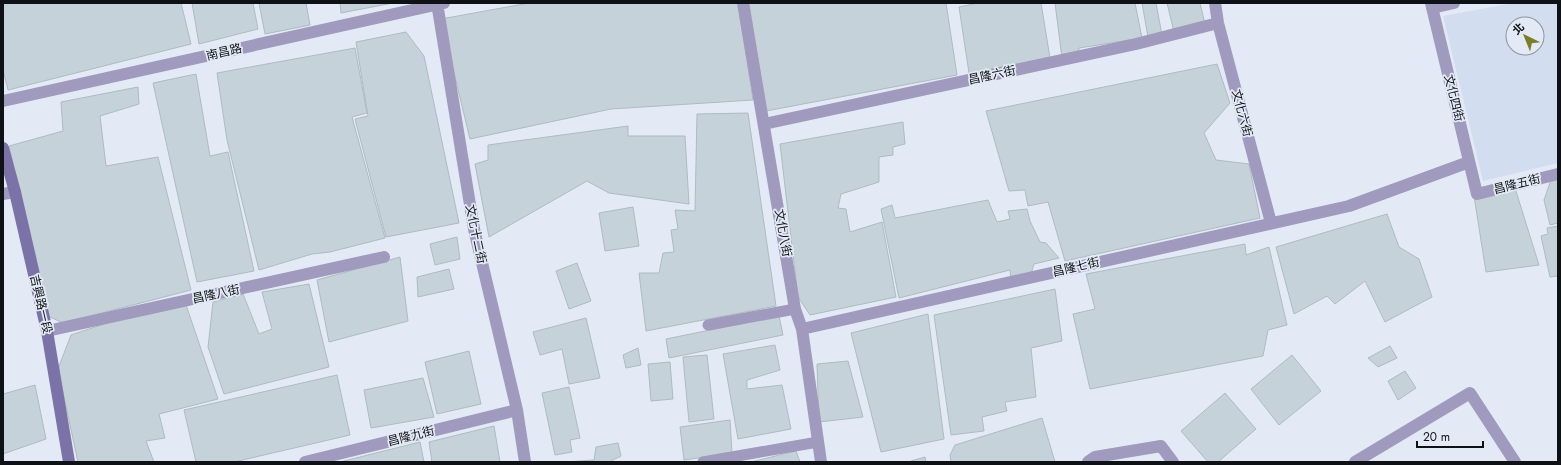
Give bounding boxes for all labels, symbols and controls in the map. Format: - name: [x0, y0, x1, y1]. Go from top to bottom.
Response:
- north arrow: [1505, 16, 1545, 56]
- text: 北: [1509, 19, 1528, 38]
- street label: 南昌路: [204, 39, 244, 65]
- street label: 昌隆六街: [967, 61, 1017, 89]
- street label: 文化四街: [1439, 73, 1469, 123]
- street label: 文化六街: [1227, 87, 1257, 139]
- street label: 昌隆五街: [1492, 169, 1542, 199]
- street label: 文化十二街: [461, 203, 491, 265]
- street label: 文化八街: [770, 208, 796, 258]
- street label: 昌隆七街: [1051, 253, 1101, 281]
- street label: 吉興路一段: [25, 273, 57, 335]
- street label: 昌隆八街: [191, 280, 241, 308]
- street label: 昌隆九街: [386, 421, 436, 451]
- scale bar: [1417, 423, 1483, 449]
- text: 20 m: [1423, 428, 1450, 446]

